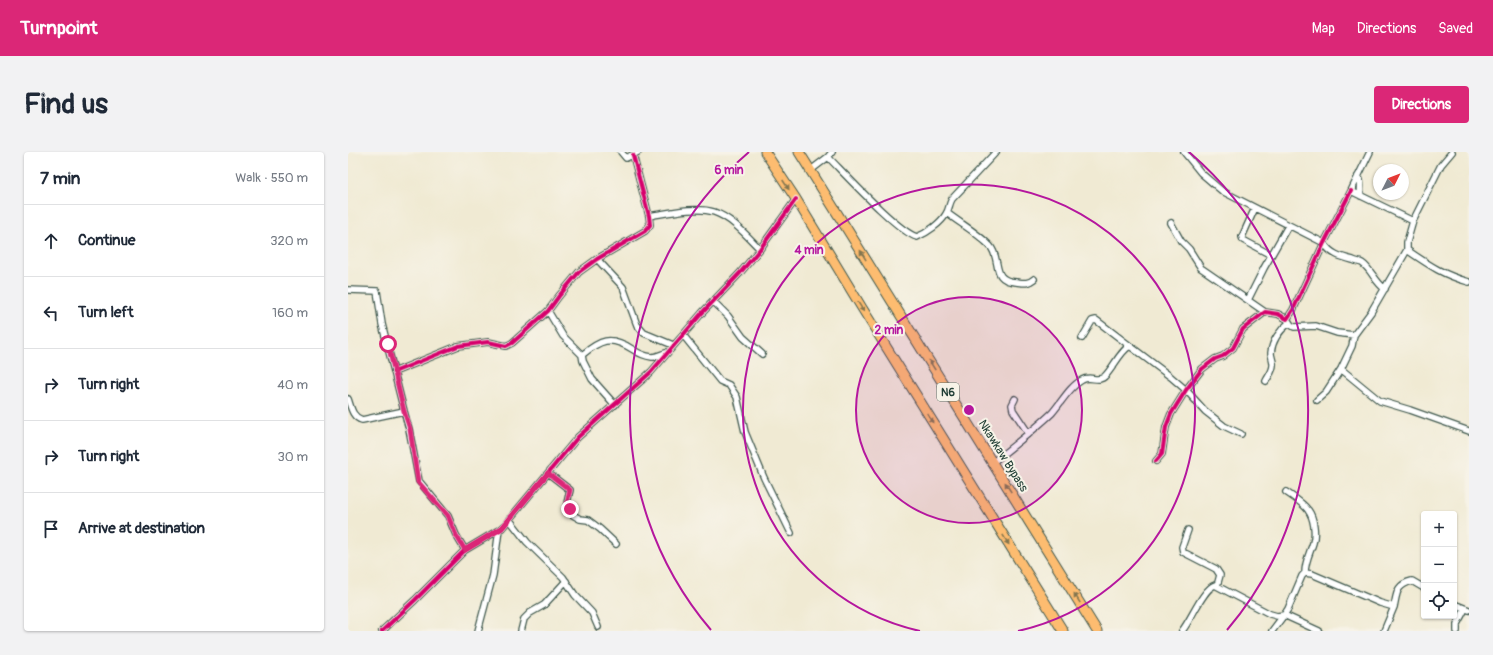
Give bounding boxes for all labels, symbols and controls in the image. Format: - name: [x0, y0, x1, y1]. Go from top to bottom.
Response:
- text: Turnpoint: [20, 16, 98, 40]
- text: Map: [1312, 20, 1335, 37]
- text: Directions: [1357, 20, 1416, 37]
- text: Saved: [1438, 20, 1473, 37]
- button: Directions: [1374, 86, 1469, 123]
- text: Find us: [24, 87, 108, 122]
- text: 6 min: [714, 163, 744, 178]
- north arrow: [1373, 164, 1409, 200]
- text: 7 min: [40, 168, 80, 189]
- text: Walk · 550 m: [235, 170, 308, 186]
- one-way arrow: [782, 179, 790, 190]
- icon: ahead: [40, 230, 62, 252]
- text: Continue: [78, 231, 136, 250]
- text: 320 m: [270, 233, 308, 249]
- text: 4 min: [793, 243, 824, 258]
- one-way arrow: [859, 250, 867, 260]
- one-way arrow: [858, 301, 865, 313]
- icon: left: [40, 302, 62, 324]
- text: Turn left: [78, 303, 134, 322]
- text: 160 m: [272, 305, 308, 321]
- text: 2 min: [875, 323, 904, 338]
- route start: [379, 335, 397, 353]
- one-way arrow: [928, 360, 935, 371]
- icon: right: [40, 374, 62, 396]
- text: Turn right: [78, 375, 139, 394]
- text: 40 m: [277, 377, 308, 393]
- road number: N6: [937, 383, 959, 401]
- centre of rings: [962, 403, 976, 417]
- one-way arrow: [926, 413, 934, 423]
- street label: Nkawkaw Bypass: [975, 417, 1031, 495]
- icon: right: [40, 446, 62, 468]
- text: Turn right: [78, 447, 139, 466]
- text: 30 m: [278, 449, 308, 465]
- one-way arrow: [1005, 481, 1012, 493]
- route end: [561, 500, 579, 518]
- map controls: [1421, 511, 1457, 619]
- button: +: [1421, 511, 1457, 547]
- icon: arrive: [40, 518, 62, 540]
- text: Arrive at destination: [78, 519, 205, 538]
- one-way arrow: [1002, 535, 1010, 545]
- button: −: [1421, 547, 1457, 583]
- button: locate: [1421, 583, 1457, 619]
- one-way arrow: [1073, 592, 1080, 604]

